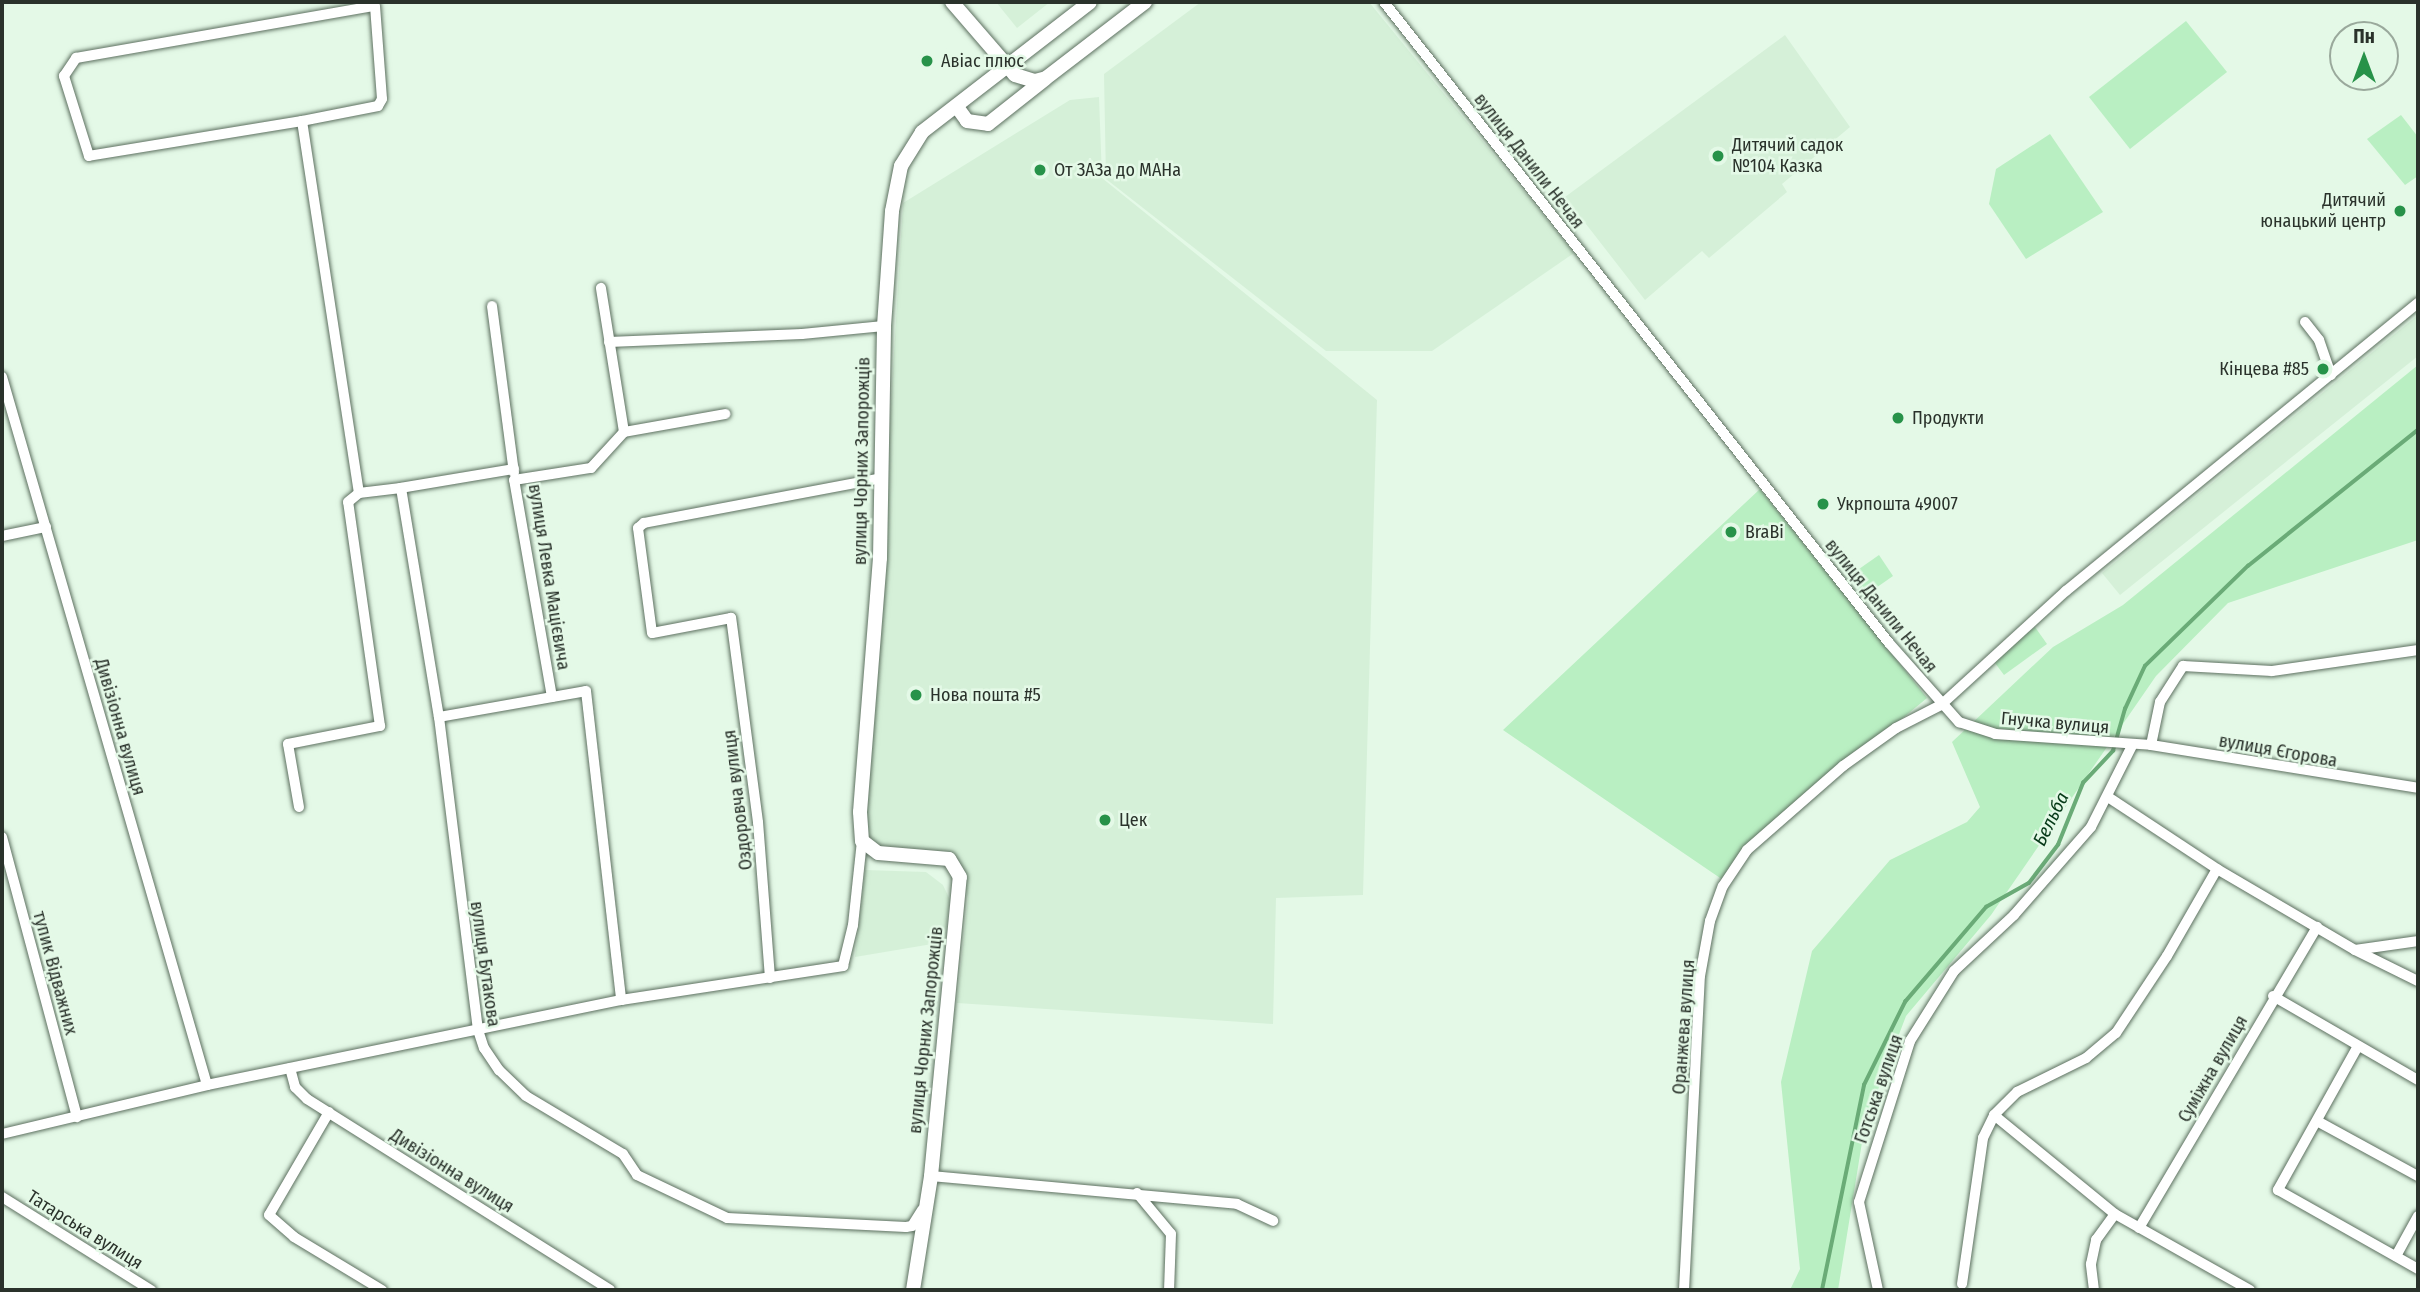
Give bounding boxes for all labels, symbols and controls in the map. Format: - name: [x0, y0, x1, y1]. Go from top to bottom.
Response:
- north arrow: [2329, 21, 2399, 91]
- text: Пн: [2353, 25, 2375, 48]
- place label: Авіас плюс: [941, 50, 1024, 72]
- marker: Авіас плюс: [919, 53, 935, 69]
- street label: вулиця Данили Нечая: [1469, 89, 1589, 233]
- place label: Дитячий садок №104 Казка: [1732, 135, 1843, 178]
- marker: Дитячий садок №104 Казка: [1710, 148, 1726, 164]
- place label: От ЗАЗа до МАНа: [1054, 159, 1181, 181]
- marker: От ЗАЗа до МАНа: [1032, 162, 1048, 178]
- place label: Дитячий юнацький центр: [2260, 190, 2386, 232]
- marker: Дитячий юнацький центр: [2392, 203, 2408, 219]
- street label: вулиця Чорних Запорожців: [849, 357, 875, 565]
- place label: Кінцева #85: [2219, 358, 2309, 380]
- marker: Кінцева #85: [2315, 361, 2331, 377]
- place label: Продукти: [1912, 407, 1984, 429]
- marker: Продукти: [1890, 410, 1906, 426]
- street label: вулиця Левка Мацієвича: [524, 482, 574, 672]
- place label: Укрпошта 49007: [1837, 493, 1958, 515]
- marker: Укрпошта 49007: [1815, 496, 1831, 512]
- place label: BraBi: [1745, 521, 1784, 543]
- marker: BraBi: [1723, 524, 1739, 540]
- street label: вулиця Данили Нечая: [1820, 535, 1942, 677]
- street label: Дивізіонна вулиця: [90, 656, 150, 798]
- place label: Нова пошта #5: [930, 684, 1041, 706]
- marker: Нова пошта #5: [908, 687, 924, 703]
- street label: Гнучка вулиця: [2000, 708, 2110, 738]
- street label: Оздоровча вулиця: [719, 729, 757, 871]
- street label: вулиця Єгорова: [2217, 730, 2339, 772]
- water label: Бельба: [2028, 788, 2074, 850]
- place label: Цек: [1119, 809, 1147, 831]
- marker: Цек: [1097, 812, 1113, 828]
- street label: вулиця Бутакова: [465, 900, 505, 1028]
- street label: тупик Відважних: [28, 909, 82, 1037]
- street label: вулиця Чорних Запорожців: [904, 925, 948, 1135]
- street label: Оранжева вулиця: [1669, 959, 1699, 1095]
- street label: Суміжна вулиця: [2174, 1012, 2252, 1126]
- street label: Готська вулиця: [1850, 1032, 1908, 1146]
- street label: Дивізіонна вулиця: [386, 1124, 518, 1218]
- street label: Татарська вулиця: [23, 1186, 147, 1274]

